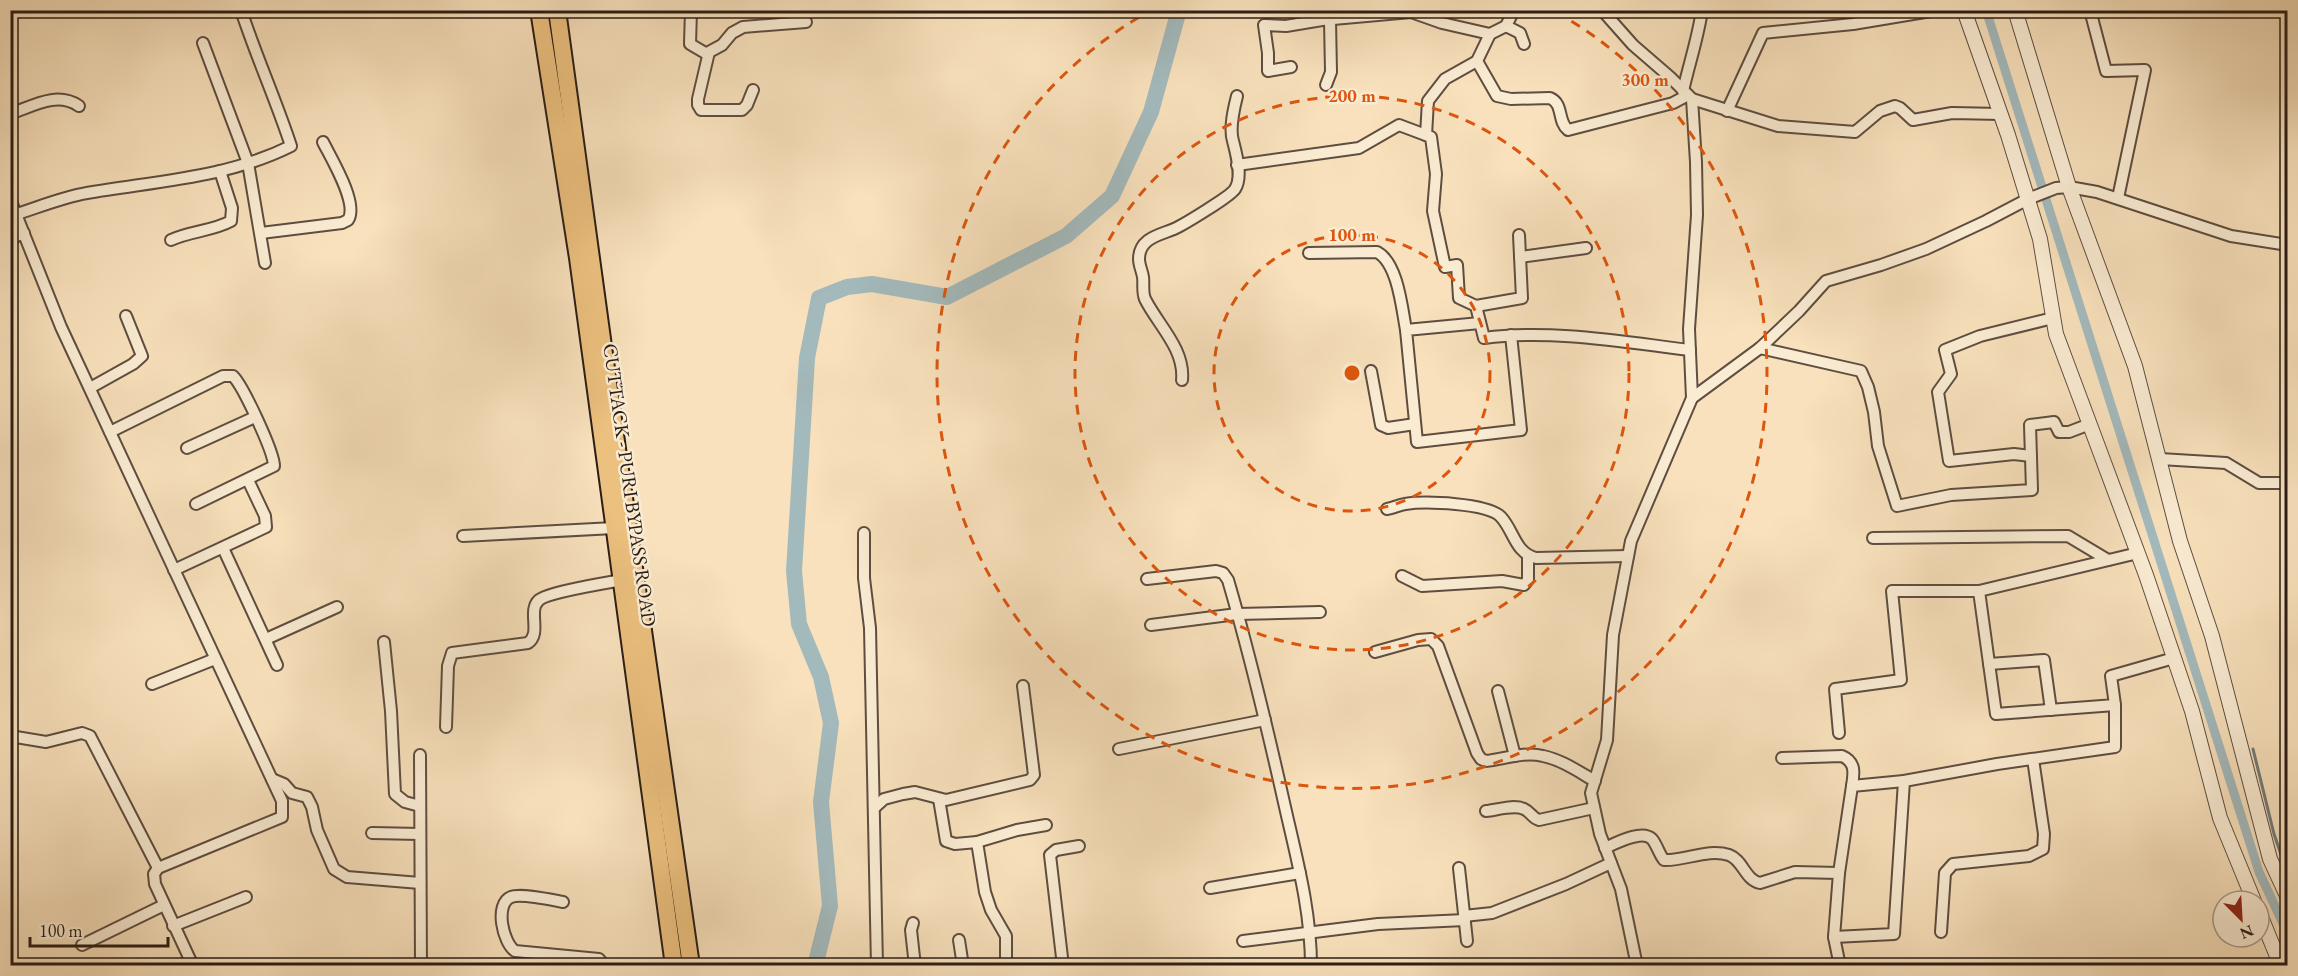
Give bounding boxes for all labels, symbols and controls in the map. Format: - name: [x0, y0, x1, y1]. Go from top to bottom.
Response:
- text: 300 m: [1621, 68, 1669, 91]
- text: 200 m: [1328, 84, 1376, 107]
- text: 100 m: [1328, 223, 1376, 246]
- street label: CUTTACK - PURI BYPASS ROAD: [597, 342, 663, 628]
- centre of rings: [1342, 363, 1362, 383]
- north arrow: [2211, 889, 2271, 949]
- scale bar: [30, 910, 168, 948]
- text: 100 m: [39, 919, 83, 942]
- text: N: [2237, 920, 2257, 944]

